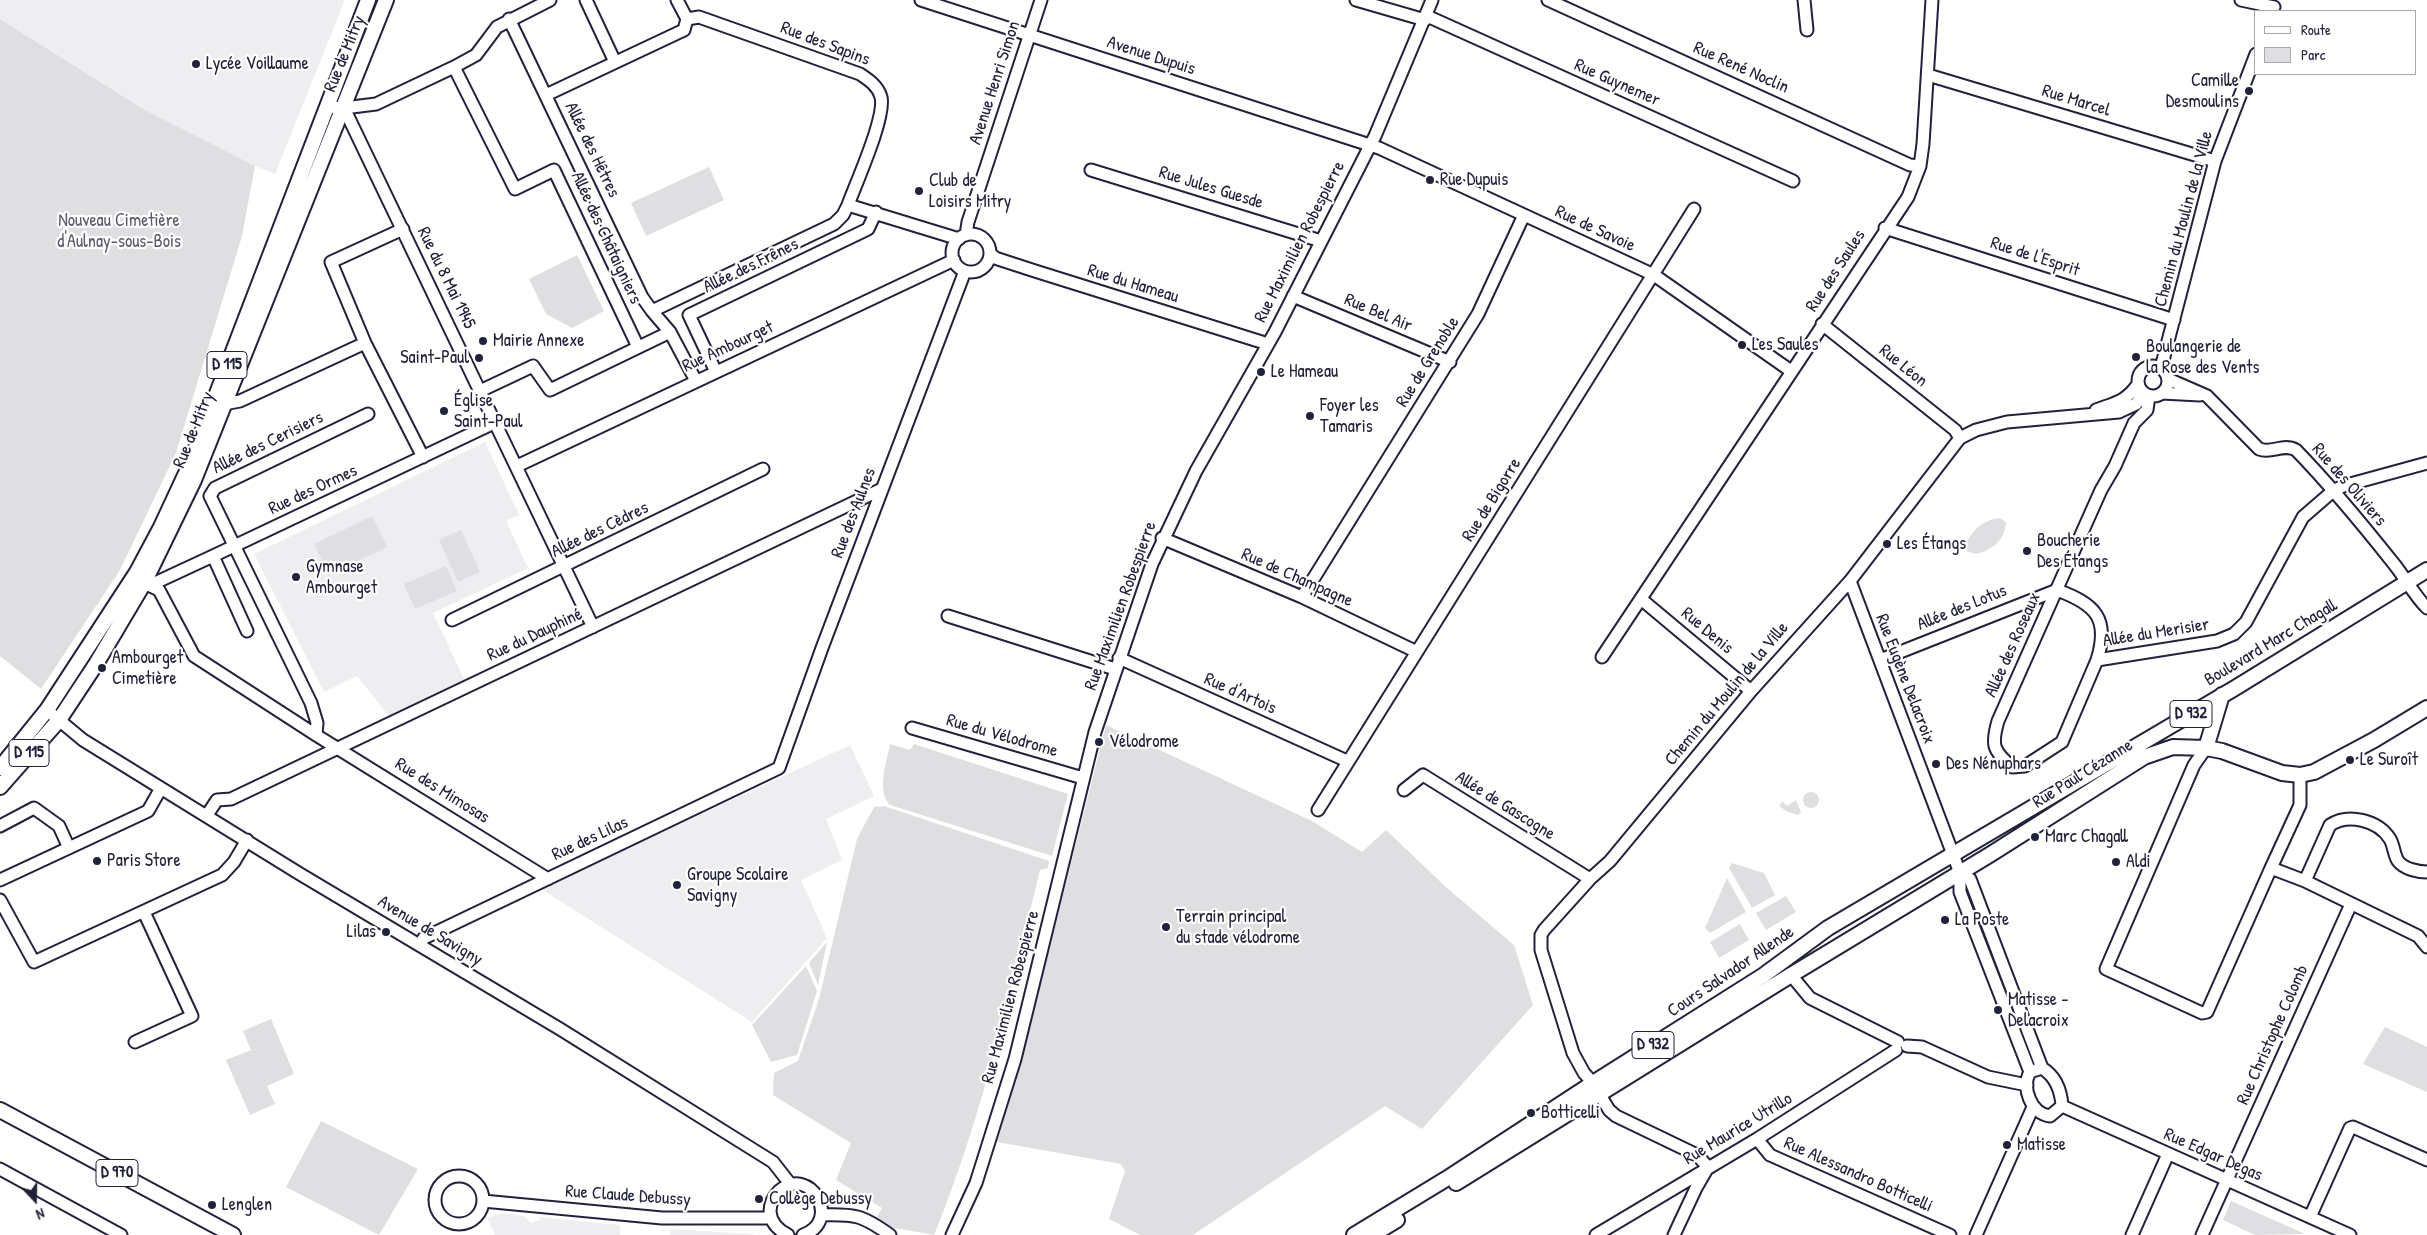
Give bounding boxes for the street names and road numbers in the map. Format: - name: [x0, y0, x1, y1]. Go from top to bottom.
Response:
- street label: Rue de Mitry: [320, 13, 370, 95]
- street label: Rue des Sapins: [777, 17, 873, 71]
- street label: Avenue Henri Simon: [965, 19, 1025, 147]
- street label: Avenue Dupuis: [1104, 32, 1198, 80]
- street label: Rue René Noclin: [1690, 37, 1792, 99]
- street label: Rue Guynemer: [1571, 54, 1663, 112]
- street label: Rue Marcel: [2039, 80, 2113, 122]
- street label: Allée des Hêtres: [560, 99, 624, 201]
- street label: Chemin du Moulin de la Ville: [2150, 129, 2218, 309]
- street label: Rue Maximilien Robespierre: [1250, 158, 1350, 326]
- street label: Rue Jules Guesde: [1156, 162, 1266, 214]
- street label: Allée des Châtaigniers: [566, 169, 646, 307]
- street label: Rue de Savoie: [1551, 201, 1639, 257]
- street label: Rue du 8 Mai 1945: [412, 224, 480, 332]
- street label: Rue des Saules: [1802, 226, 1870, 316]
- street label: Rue de l'Esprit: [1988, 232, 2082, 282]
- street label: Allée des Frênes: [700, 234, 802, 298]
- street label: Rue du Hameau: [1085, 260, 1181, 308]
- street label: Rue Bel Air: [1341, 289, 1415, 337]
- street label: Rue de Grenoble: [1392, 313, 1464, 411]
- street label: Rue Ambourget: [679, 317, 777, 377]
- street label: Rue Léon: [1874, 340, 1932, 392]
- road number: D 115: [207, 352, 247, 378]
- street label: Rue de Mitry: [169, 389, 219, 471]
- street label: Allée des Cerisiers: [209, 407, 327, 479]
- street label: Rue des Oliviers: [2307, 439, 2391, 531]
- street label: Rue de Bigorre: [1458, 454, 1526, 546]
- street label: Rue des Ormes: [265, 460, 361, 520]
- street label: Rue des Aulnes: [827, 465, 881, 561]
- street label: Allée des Cèdres: [548, 497, 652, 563]
- street label: Rue Maximilien Robespierre: [1080, 519, 1162, 693]
- street label: Rue de Champagne: [1238, 544, 1356, 612]
- street label: Allée des Lotus: [1914, 580, 2010, 636]
- street label: Allée des Roseaux: [1980, 589, 2046, 701]
- street label: Boulevard Marc Chagall: [2201, 595, 2341, 691]
- street label: Rue Denis: [1677, 603, 1737, 659]
- street label: Rue du Dauphiné: [484, 604, 586, 666]
- street label: Rue Eugène Delacroix: [1870, 611, 1940, 747]
- street label: Allée du Merisier: [2101, 614, 2211, 652]
- street label: Chemin du Moulin de la Ville: [1661, 618, 1793, 770]
- street label: Rue d'Artois: [1201, 669, 1279, 719]
- road number: D 932: [2170, 701, 2212, 728]
- street label: Rue du Vélodrome: [944, 710, 1060, 762]
- street label: Rue Paul Cézanne: [2029, 735, 2137, 813]
- road number: D 115: [9, 740, 49, 766]
- street label: Rue des Mimosas: [391, 753, 493, 829]
- street label: Allée de Gascogne: [1451, 767, 1559, 845]
- street label: Rue des Lilas: [549, 812, 631, 866]
- street label: Avenue de Savigny: [374, 891, 486, 971]
- street label: Rue Maximilien Robespierre: [978, 908, 1044, 1086]
- street label: Cours Salvador Allende: [1664, 922, 1798, 1022]
- street label: Rue Christophe Colomb: [2232, 962, 2314, 1108]
- road number: D 932: [1632, 1032, 1674, 1058]
- street label: Rue Maurice Utrillo: [1680, 1088, 1796, 1170]
- street label: Rue Edgar Degas: [2160, 1124, 2266, 1186]
- street label: Rue Alessandro Botticelli: [1780, 1132, 1936, 1218]
- road number: D 970: [96, 1160, 138, 1186]
- street label: Rue Claude Debussy: [565, 1181, 691, 1211]

